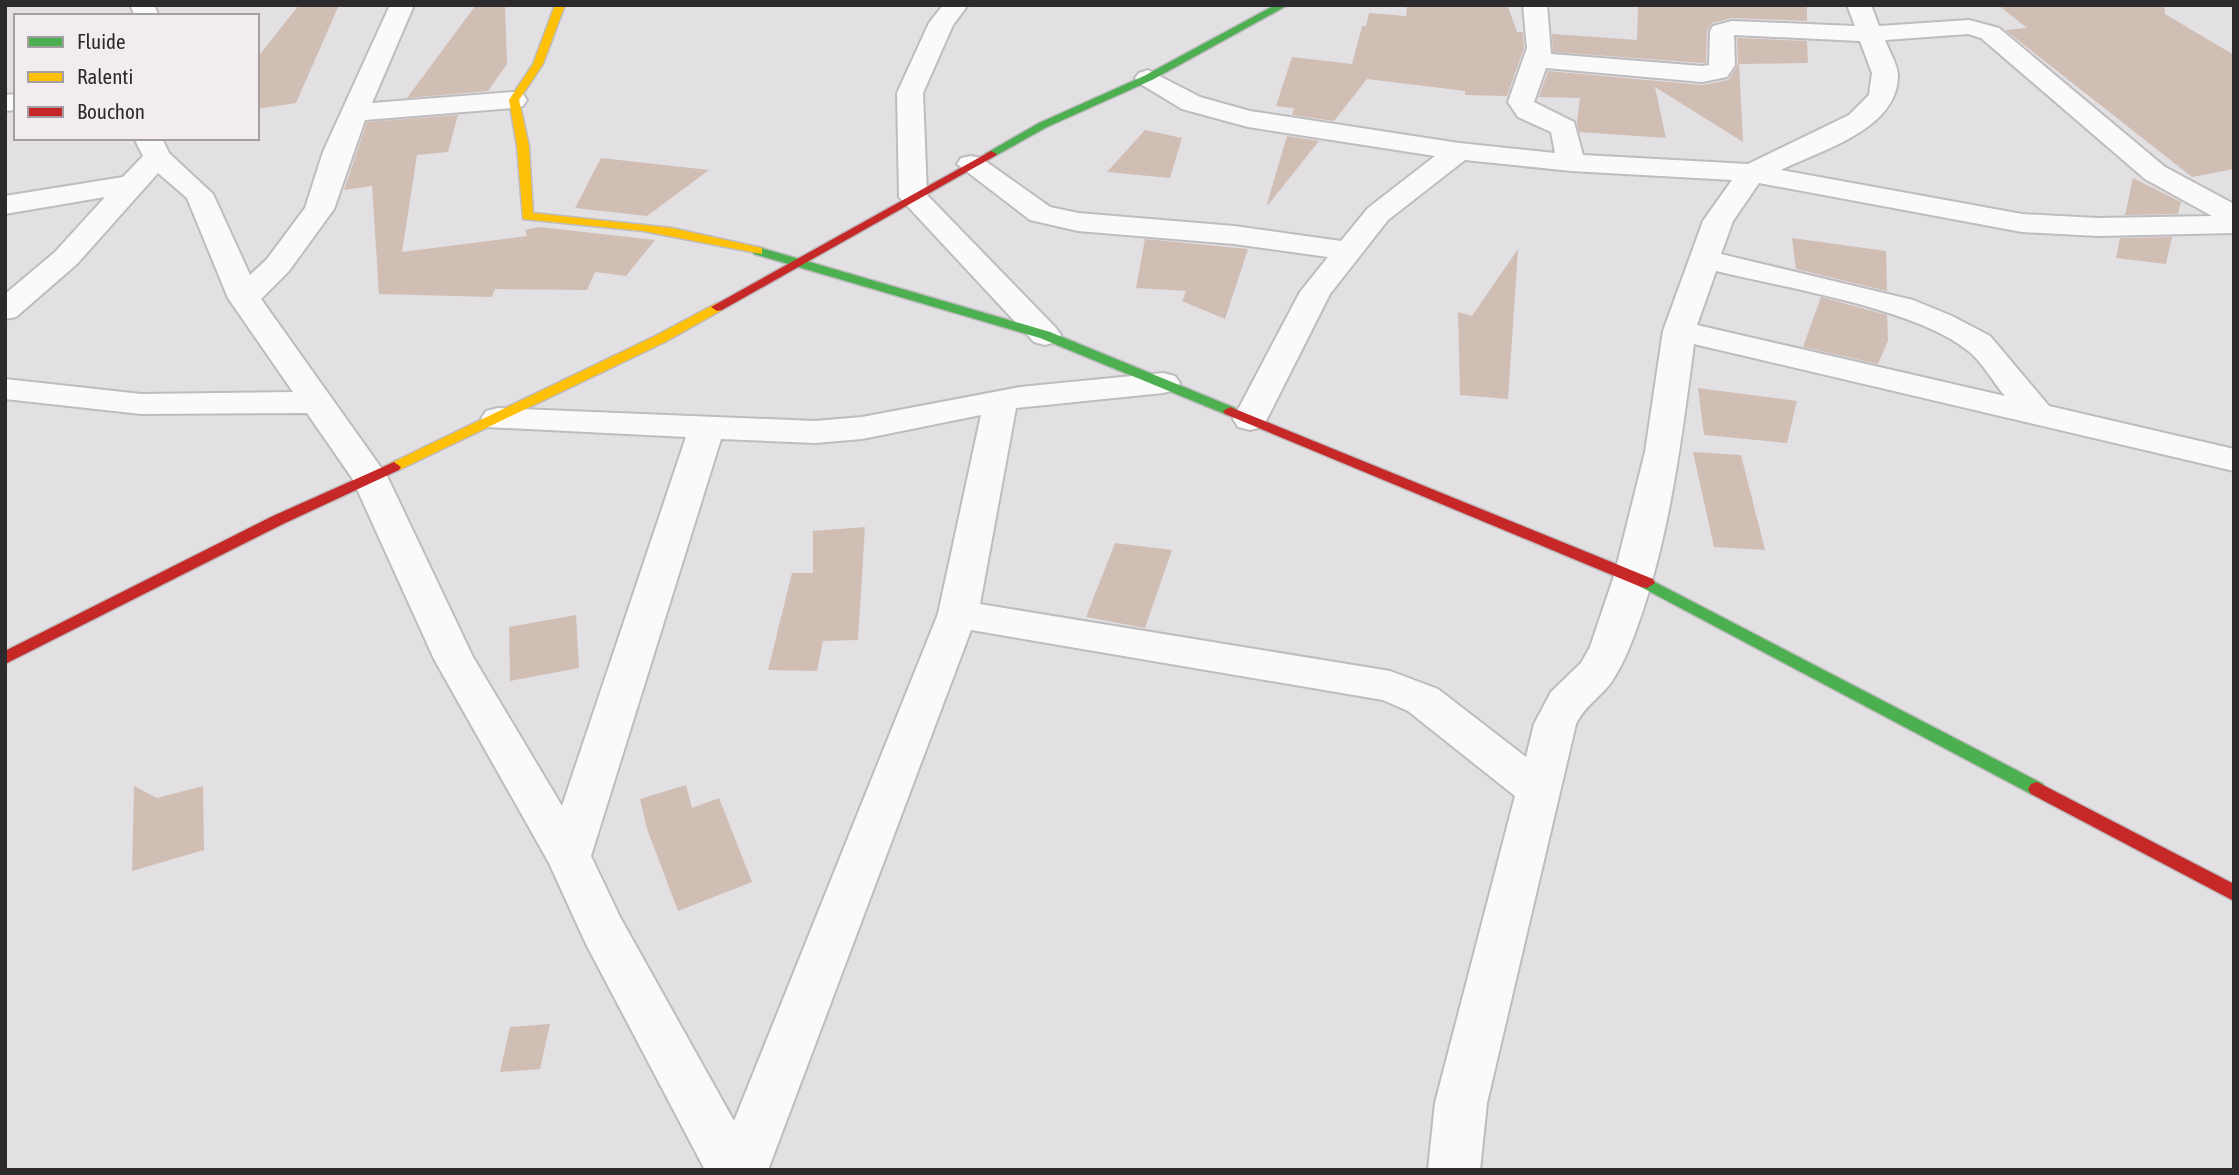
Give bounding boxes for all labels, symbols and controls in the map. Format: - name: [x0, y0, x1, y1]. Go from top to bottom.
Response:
- legend: [14, 14, 259, 140]
- text: Fluide: [77, 29, 126, 53]
- text: Ralenti: [77, 64, 133, 88]
- text: Bouchon: [77, 99, 145, 123]

